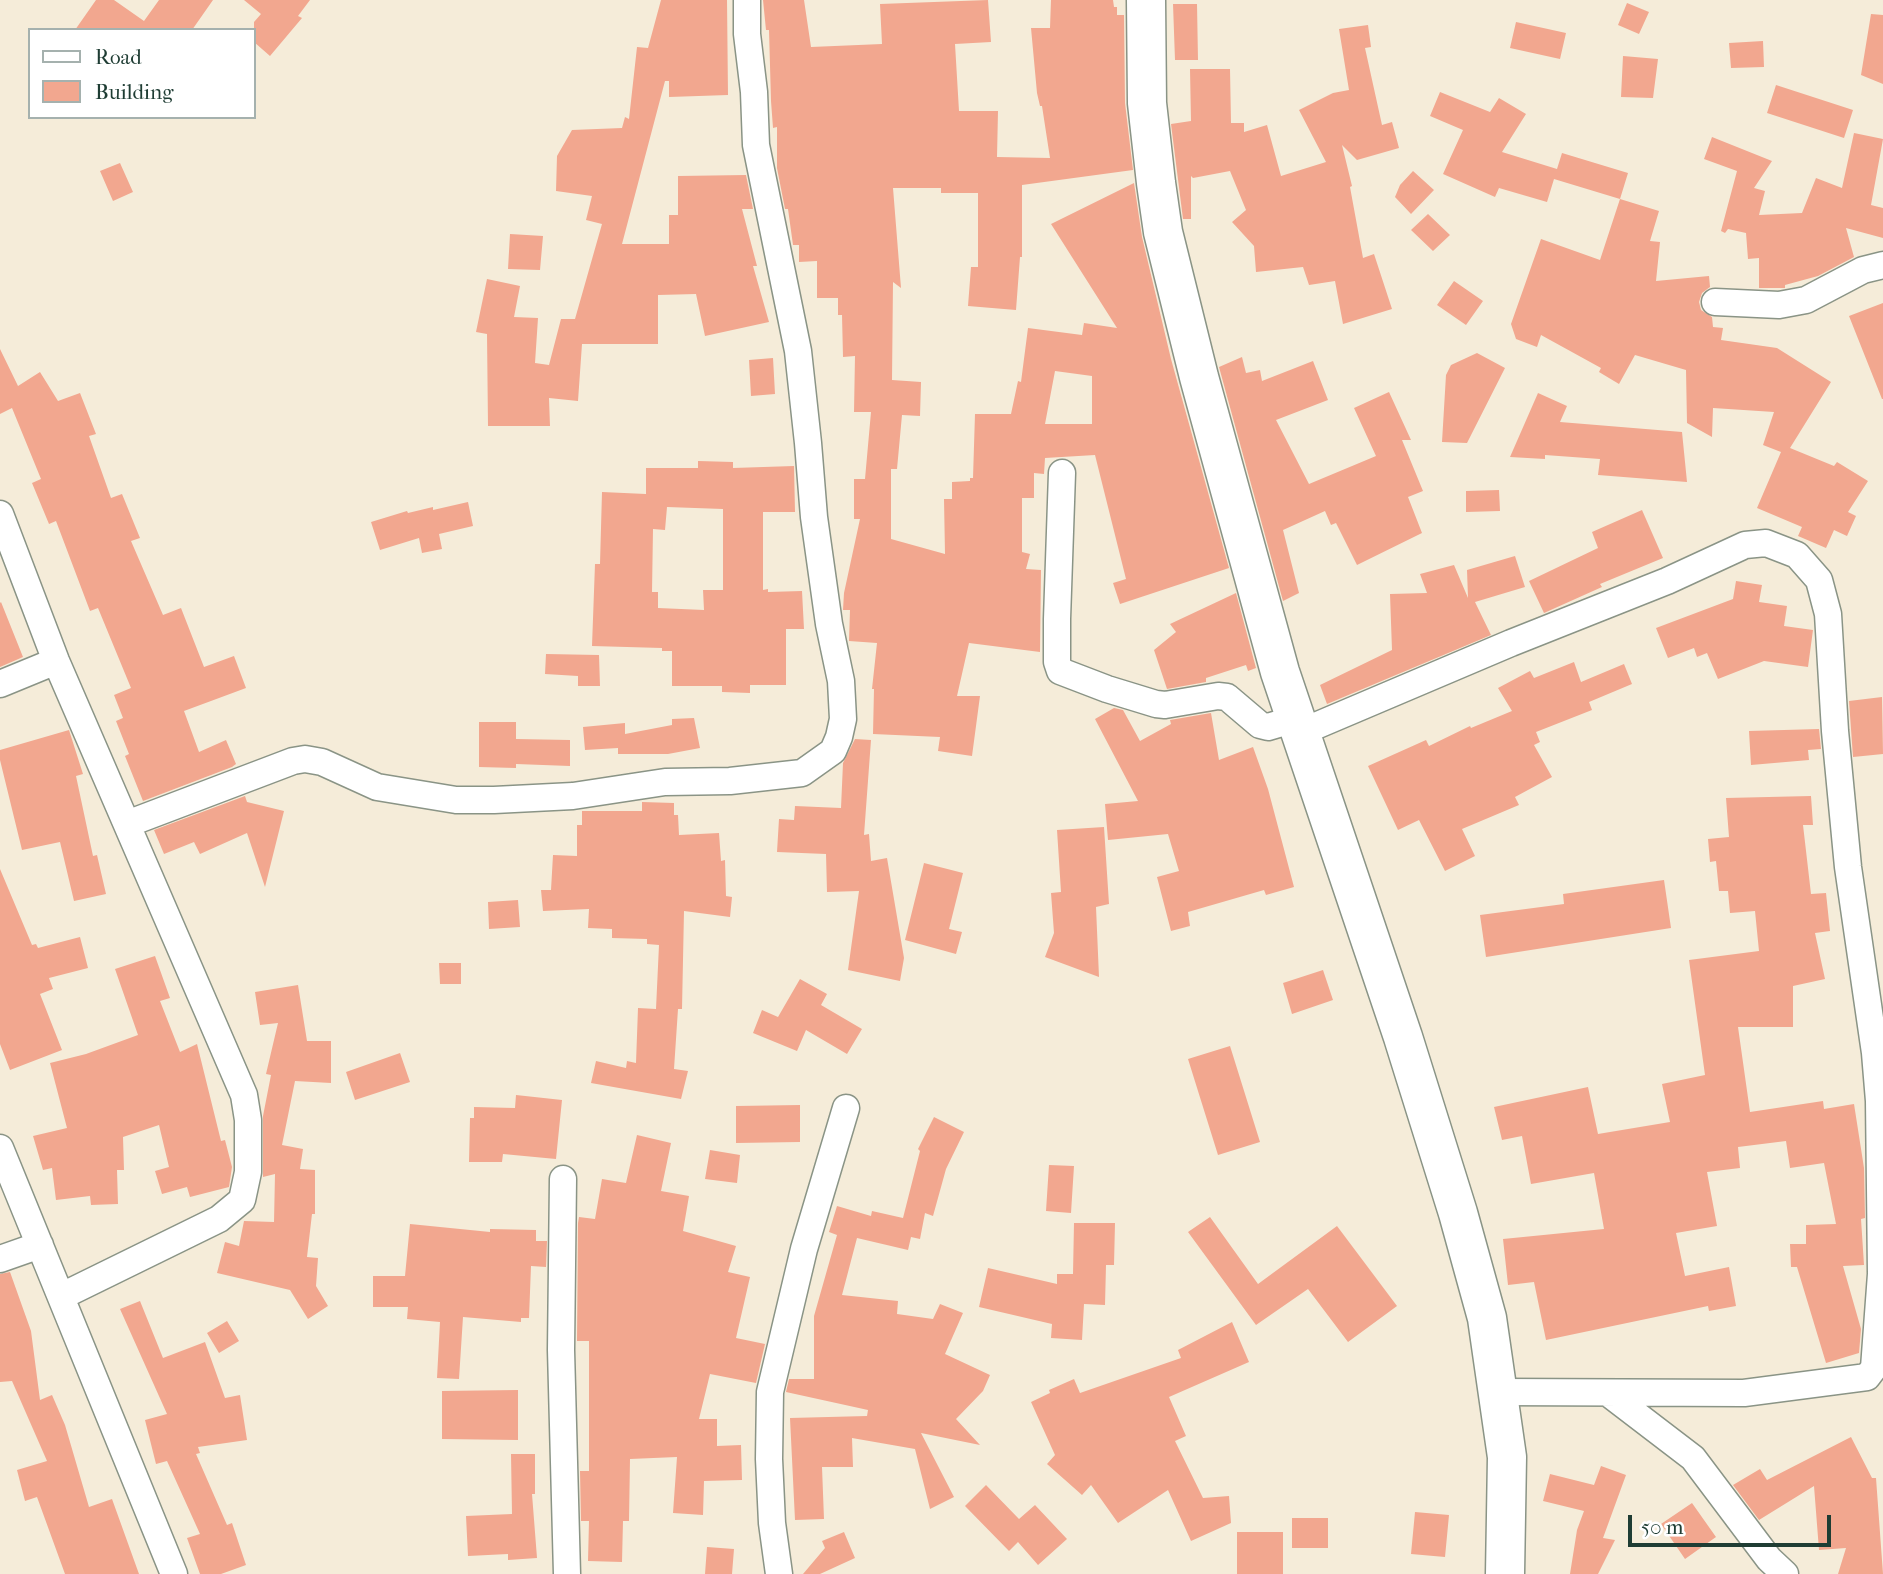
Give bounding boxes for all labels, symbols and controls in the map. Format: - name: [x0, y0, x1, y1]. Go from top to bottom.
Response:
- legend: [28, 28, 256, 119]
- text: Road: [95, 45, 142, 69]
- text: Building: [95, 80, 173, 104]
- scale bar: [1631, 1500, 1834, 1544]
- text: 50 m: [1641, 1515, 1684, 1539]

